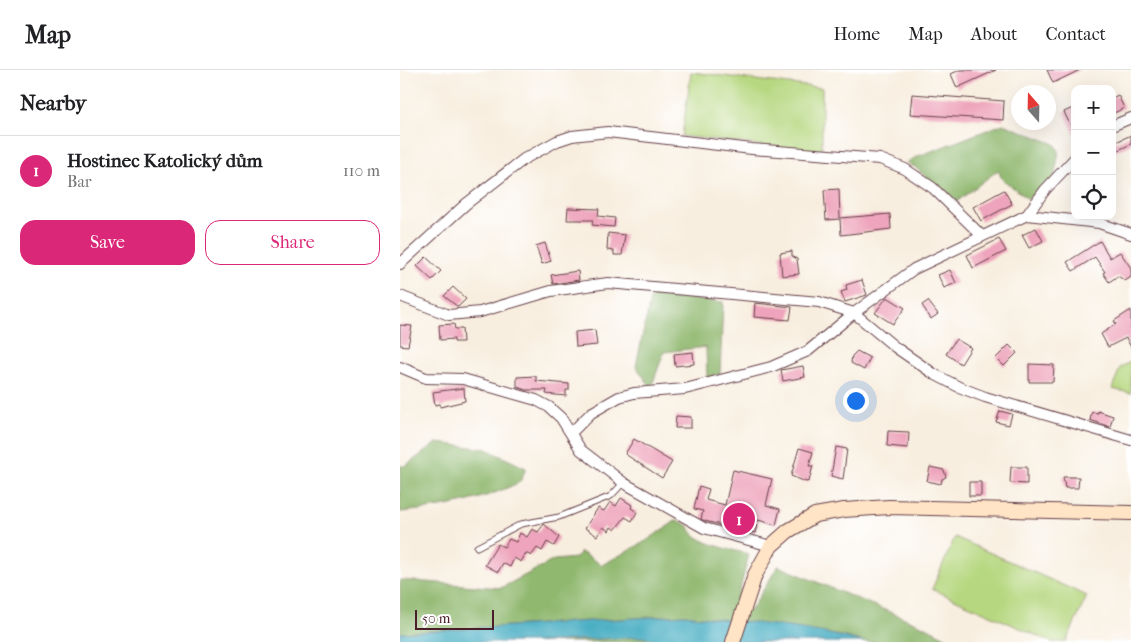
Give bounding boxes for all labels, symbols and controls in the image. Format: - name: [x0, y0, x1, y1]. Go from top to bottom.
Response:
- text: Map: [25, 21, 71, 49]
- text: Home: [833, 24, 880, 45]
- text: Map: [908, 24, 943, 45]
- text: About: [971, 24, 1017, 45]
- text: Contact: [1045, 24, 1106, 45]
- north arrow: [1011, 85, 1056, 130]
- map controls: [1071, 85, 1116, 220]
- button: +: [1071, 85, 1116, 130]
- text: Nearby: [20, 91, 86, 115]
- button: −: [1071, 130, 1116, 175]
- text: Hostinec Katolický dům: [67, 150, 263, 172]
- text: 1: [33, 161, 39, 180]
- text: 110 m: [343, 161, 380, 180]
- text: Bar: [67, 172, 92, 191]
- button: locate: [1071, 175, 1116, 220]
- button: Save: [20, 220, 195, 265]
- button: Share: [205, 220, 380, 265]
- your location: [843, 388, 869, 414]
- pin: 1: [723, 500, 755, 538]
- scale bar: [415, 607, 494, 630]
- text: 50 m: [422, 610, 450, 627]

